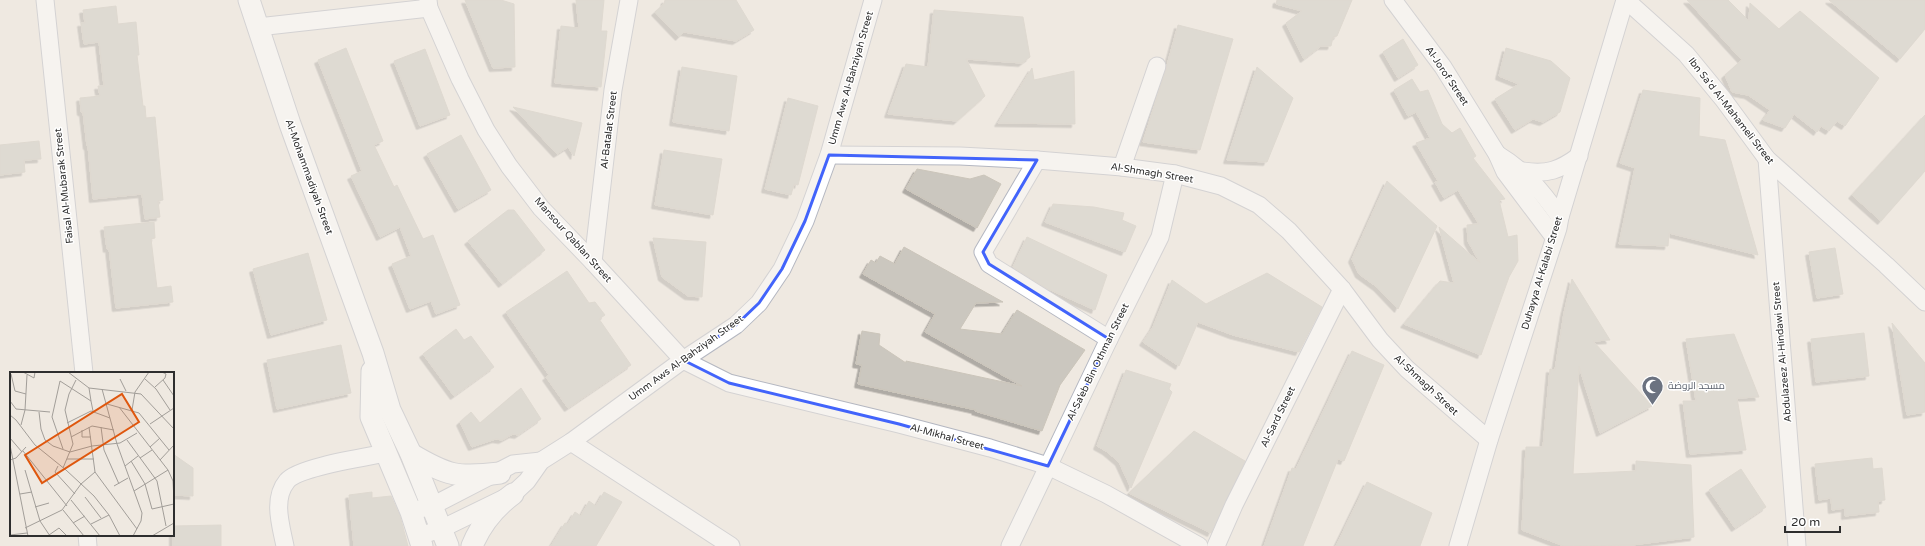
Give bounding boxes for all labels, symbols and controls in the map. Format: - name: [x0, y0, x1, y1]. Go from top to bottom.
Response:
- street label: Umm Aws Al-Bahziyah Street: [826, 10, 876, 146]
- street label: Al-Jorof Street: [1423, 44, 1471, 108]
- street label: Ibn Sa'd Al-Mahameli Street: [1686, 55, 1776, 167]
- street label: Al-Batalat Street: [598, 90, 620, 170]
- street label: Al-Mohammadiyah Street: [283, 118, 336, 236]
- street label: Faisal Al-Mubarak Street: [52, 128, 76, 244]
- street label: Al-Shmagh Street: [1110, 161, 1194, 186]
- street label: Mansour Qablan Street: [532, 195, 614, 285]
- street label: Duhayya Al-Kalabi Street: [1519, 215, 1565, 331]
- street label: Abdulazeez Al-Hindawi Street: [1770, 281, 1794, 423]
- street label: Al-Sa‘eb Bin Othman Street: [1064, 301, 1132, 423]
- street label: Umm Aws Al-Bahziyah Street: [626, 312, 746, 404]
- street label: Al-Shmagh Street: [1391, 352, 1461, 418]
- inset map: [10, 372, 174, 536]
- mosque icon: مسجد الروضة: [1639, 373, 1665, 406]
- place label: مسجد الروضة: [1668, 380, 1725, 392]
- street label: Al-Sard Street: [1258, 384, 1298, 449]
- street label: Al-Mikhal Street: [909, 421, 986, 453]
- scale bar: [1785, 508, 1840, 534]
- text: 20 m: [1791, 515, 1820, 529]

